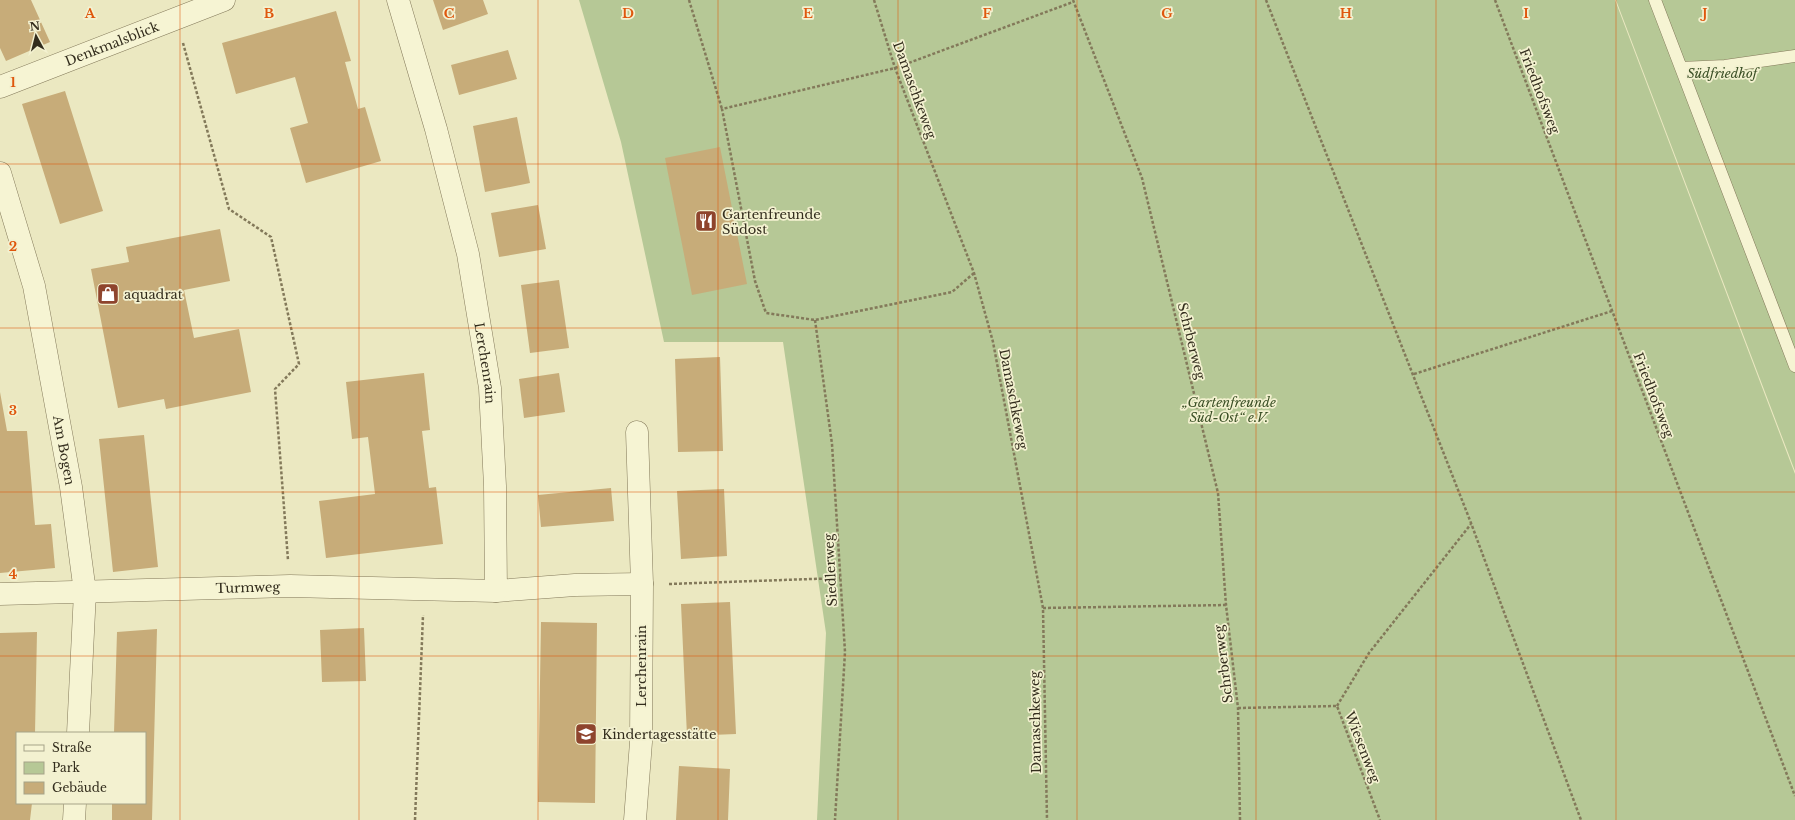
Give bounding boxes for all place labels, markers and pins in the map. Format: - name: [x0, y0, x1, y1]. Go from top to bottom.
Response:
- place label: Gartenfreunde Südost: [722, 206, 821, 238]
- restaurant icon: Gartenfreunde Südost: [693, 208, 719, 234]
- shop icon: aquadrat: [95, 281, 121, 307]
- place label: aquadrat: [124, 286, 183, 303]
- school or university icon: Kindertagesstätte: [573, 721, 599, 747]
- place label: Kindertagesstätte: [602, 726, 716, 743]

